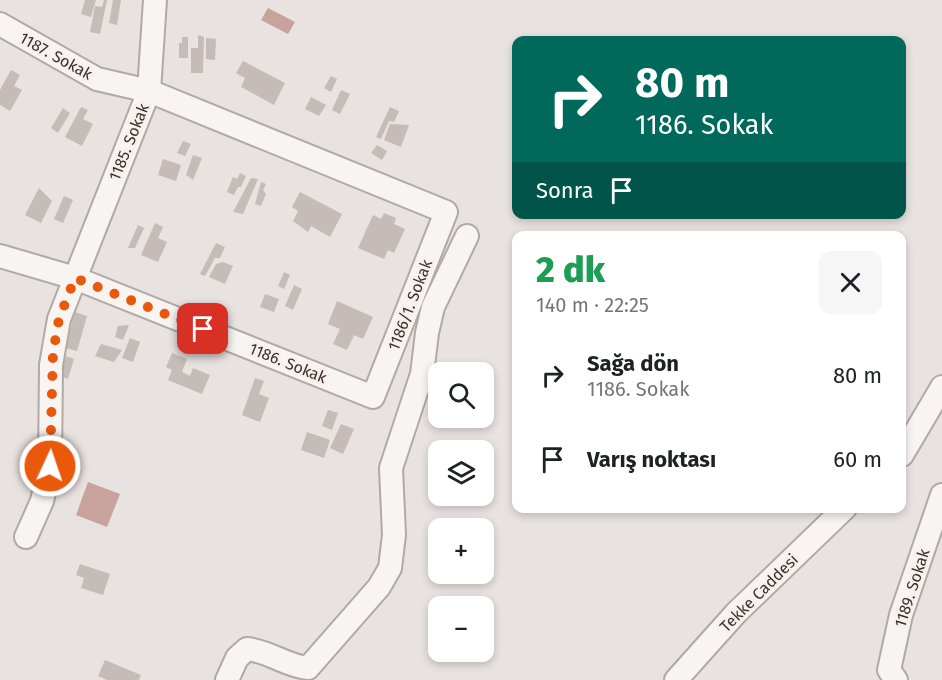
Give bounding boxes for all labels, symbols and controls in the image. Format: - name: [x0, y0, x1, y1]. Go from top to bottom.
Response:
- street label: 1187. Sokak: [16, 28, 96, 84]
- text: 80 m: [635, 58, 729, 108]
- icon: right: [536, 60, 614, 138]
- street label: 1185. Sokak: [105, 100, 153, 183]
- text: 1186. Sokak: [635, 109, 773, 141]
- icon: arrive: [605, 174, 638, 207]
- text: Sonra: [536, 177, 593, 204]
- text: 2 dk: [536, 248, 605, 292]
- button: close: [819, 251, 882, 314]
- street label: 1186/1. Sokak: [384, 256, 436, 353]
- text: 140 m · 22:25: [536, 293, 649, 317]
- pin: [177, 303, 228, 354]
- icon: arrive: [186, 312, 219, 345]
- street label: 1186. Sokak: [246, 339, 330, 387]
- text: Sağa dön: [587, 350, 679, 377]
- icon: right: [536, 359, 569, 392]
- map controls: [428, 362, 494, 662]
- button: search: [428, 362, 494, 428]
- text: 80 m: [833, 362, 882, 389]
- text: 1186. Sokak: [587, 377, 689, 401]
- position arrow: [18, 434, 82, 498]
- button: layers: [428, 440, 494, 506]
- icon: arrive: [536, 443, 569, 476]
- text: Varış noktası: [587, 446, 716, 473]
- text: 60 m: [833, 446, 882, 473]
- button: +: [428, 518, 494, 584]
- street label: 1189. Sokak: [890, 546, 934, 630]
- street label: Tekke Caddesi: [716, 550, 802, 636]
- button: −: [428, 596, 494, 662]

